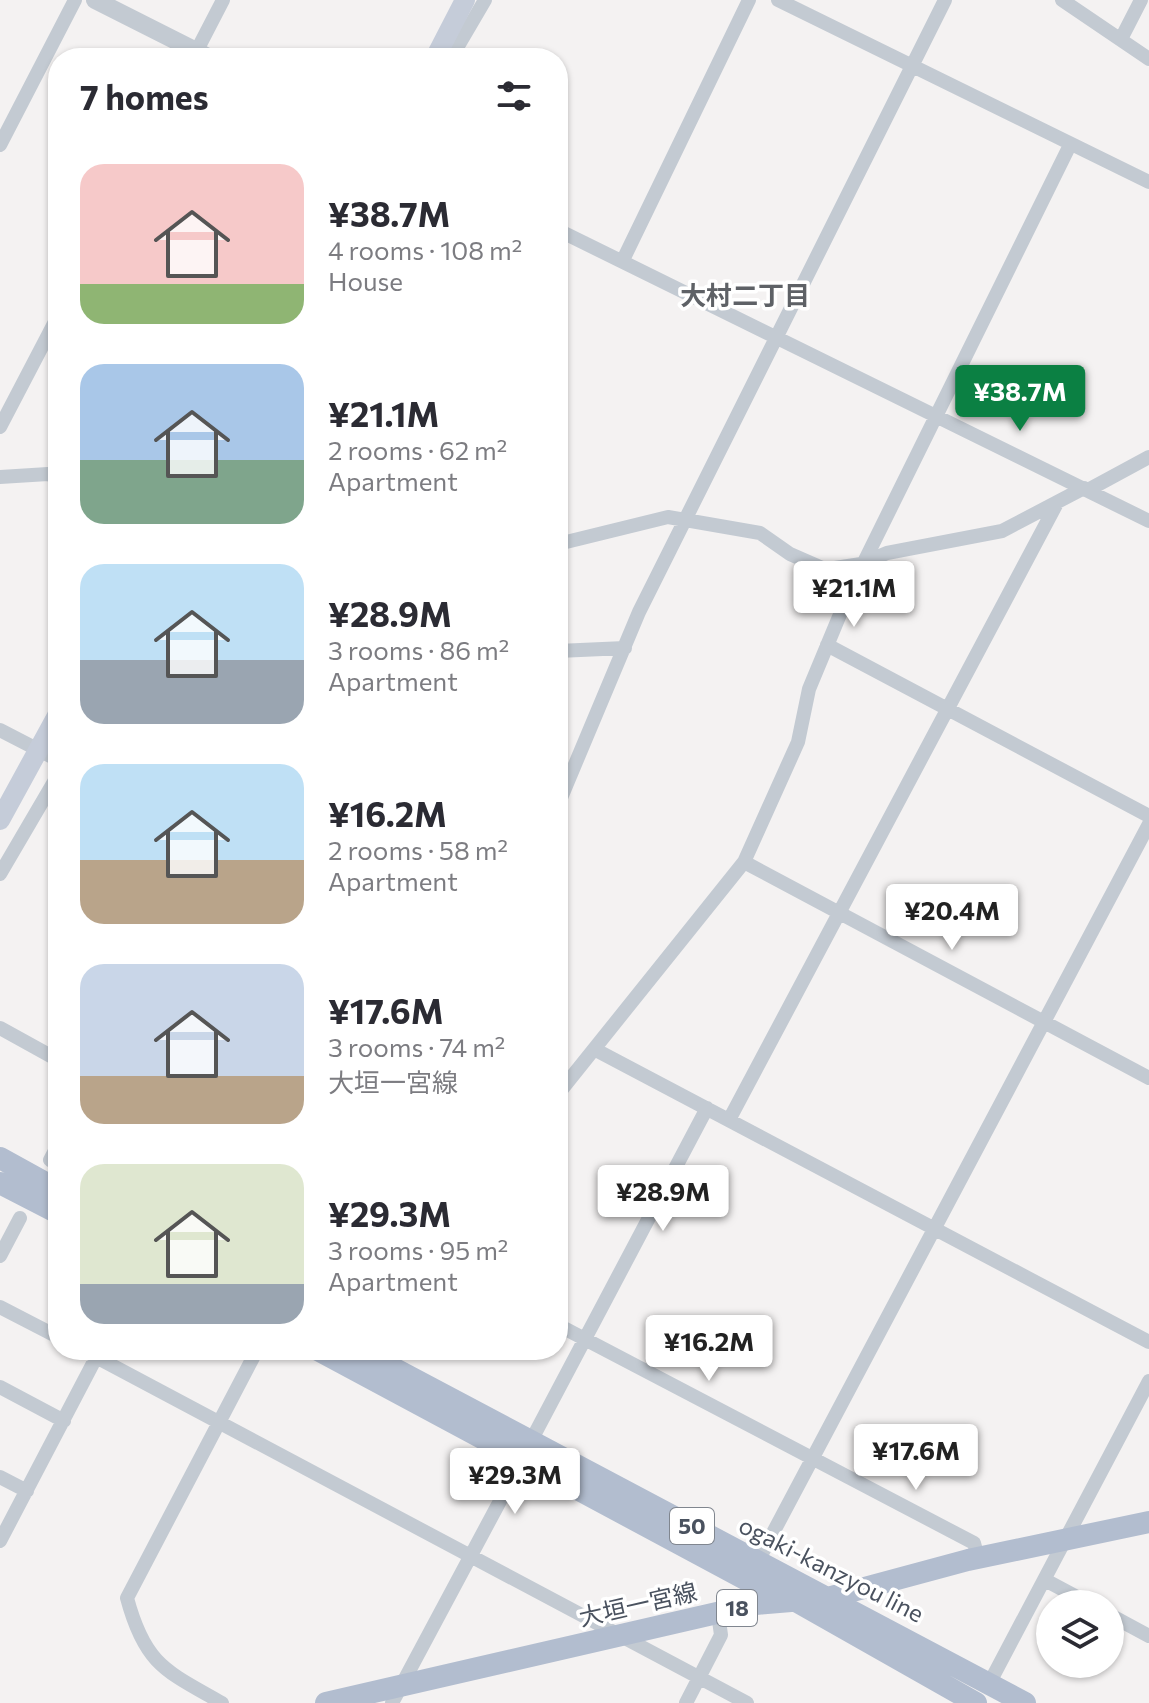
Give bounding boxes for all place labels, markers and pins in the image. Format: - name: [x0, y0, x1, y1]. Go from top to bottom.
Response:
- pin: ¥38.7M: [955, 365, 1085, 433]
- pin: ¥21.1M: [789, 561, 919, 629]
- pin: ¥20.4M: [887, 884, 1017, 952]
- pin: ¥28.9M: [598, 1165, 728, 1233]
- pin: ¥16.2M: [644, 1315, 774, 1383]
- pin: ¥17.6M: [851, 1424, 981, 1492]
- pin: ¥29.3M: [450, 1448, 580, 1516]

